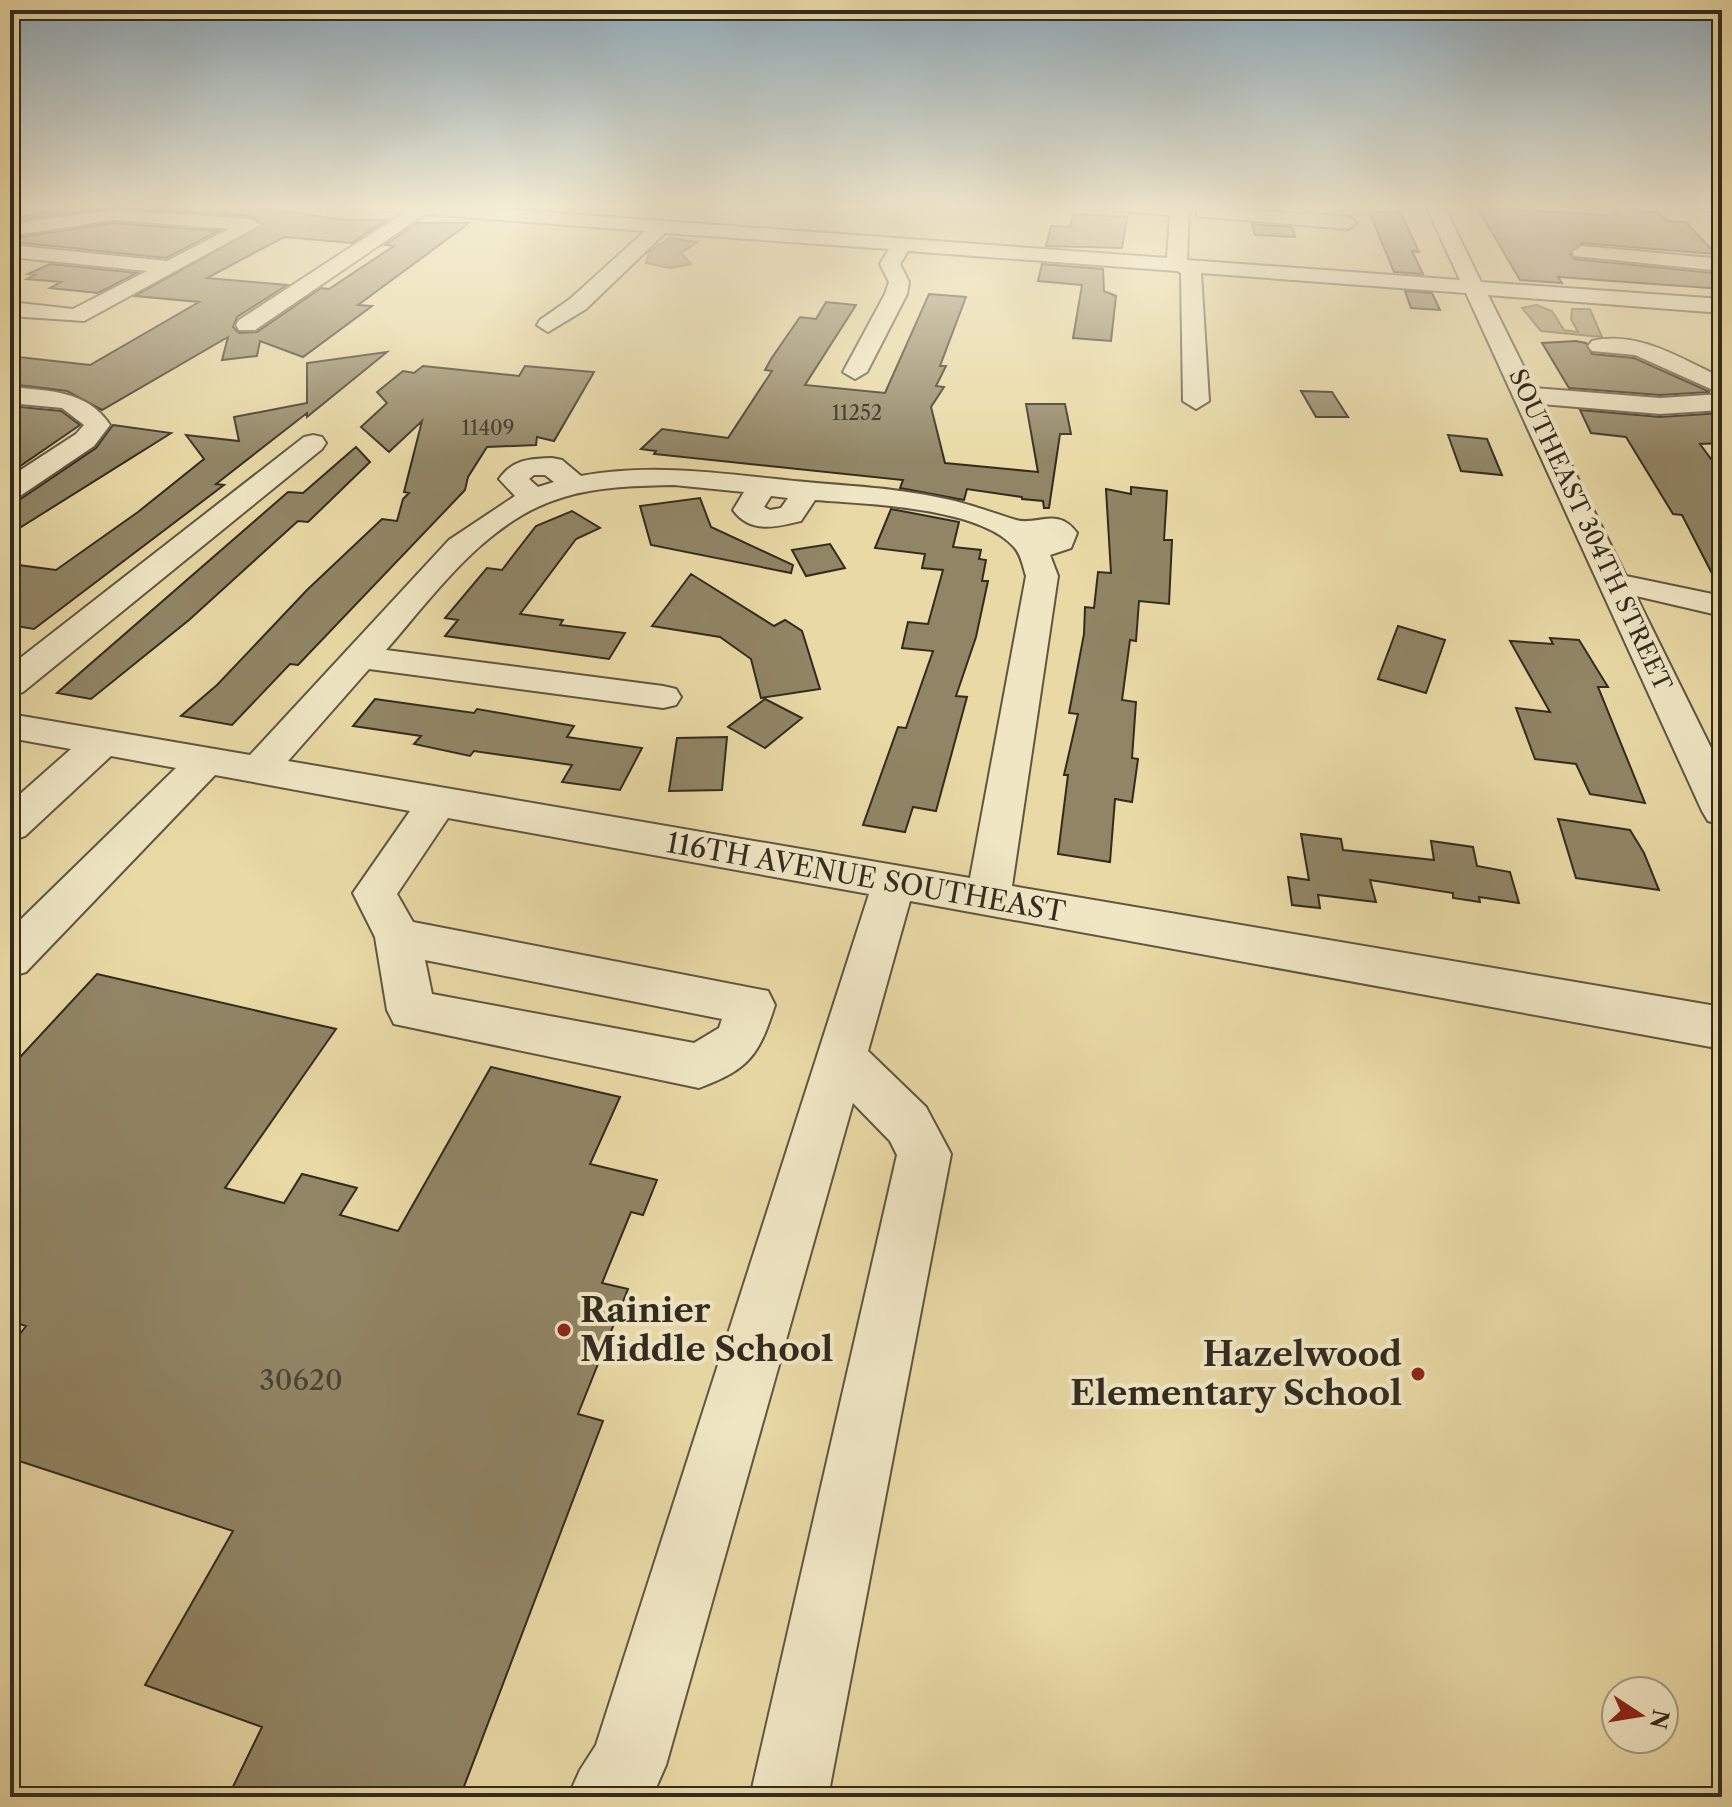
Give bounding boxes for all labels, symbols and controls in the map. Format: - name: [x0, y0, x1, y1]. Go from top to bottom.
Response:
- street label: SOUTHEAST 304TH STREET: [1503, 364, 1678, 695]
- house number: 11252: [832, 401, 882, 425]
- house number: 11409: [462, 416, 514, 440]
- street label: 116TH AVENUE SOUTHEAST: [664, 825, 1068, 929]
- place label: Rainier Middle School: [580, 1289, 833, 1370]
- marker: Rainier Middle School: [555, 1321, 573, 1339]
- place label: Hazelwood Elementary School: [1070, 1333, 1402, 1414]
- house number: 30620: [259, 1363, 343, 1397]
- marker: Hazelwood Elementary School: [1409, 1365, 1427, 1383]
- north arrow: [1600, 1675, 1680, 1755]
- text: N: [1644, 1707, 1674, 1731]

